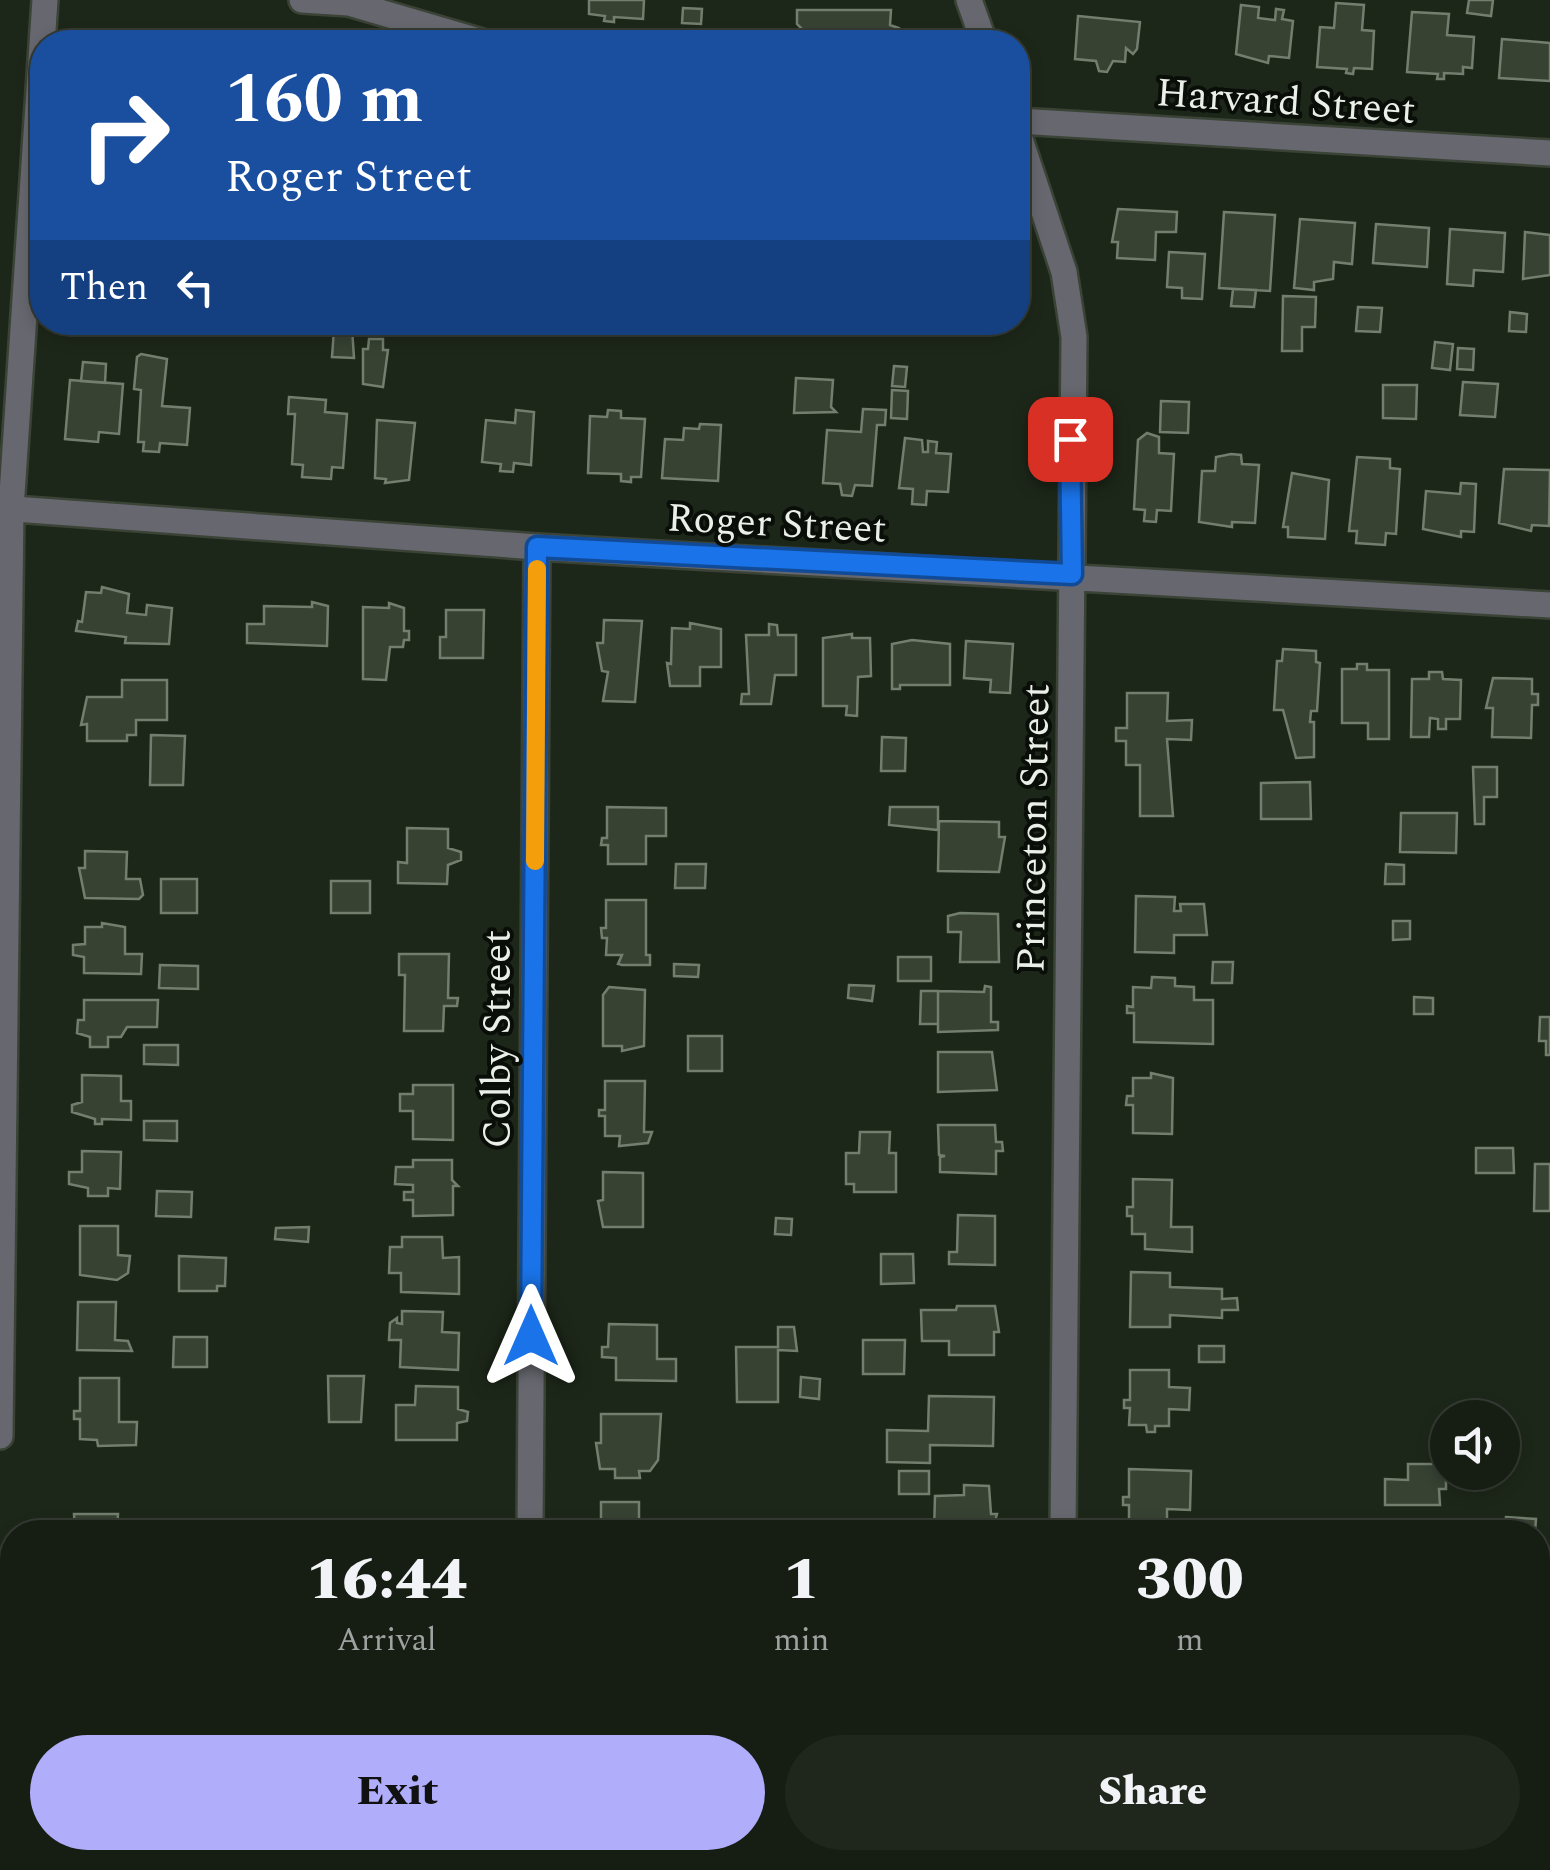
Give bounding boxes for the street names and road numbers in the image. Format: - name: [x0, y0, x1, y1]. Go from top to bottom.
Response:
- street label: Harvard Street: [1154, 63, 1418, 142]
- street label: Roger Street: [666, 488, 888, 561]
- street label: Princeton Street: [1001, 683, 1068, 973]
- street label: Colby Street: [468, 930, 529, 1148]

